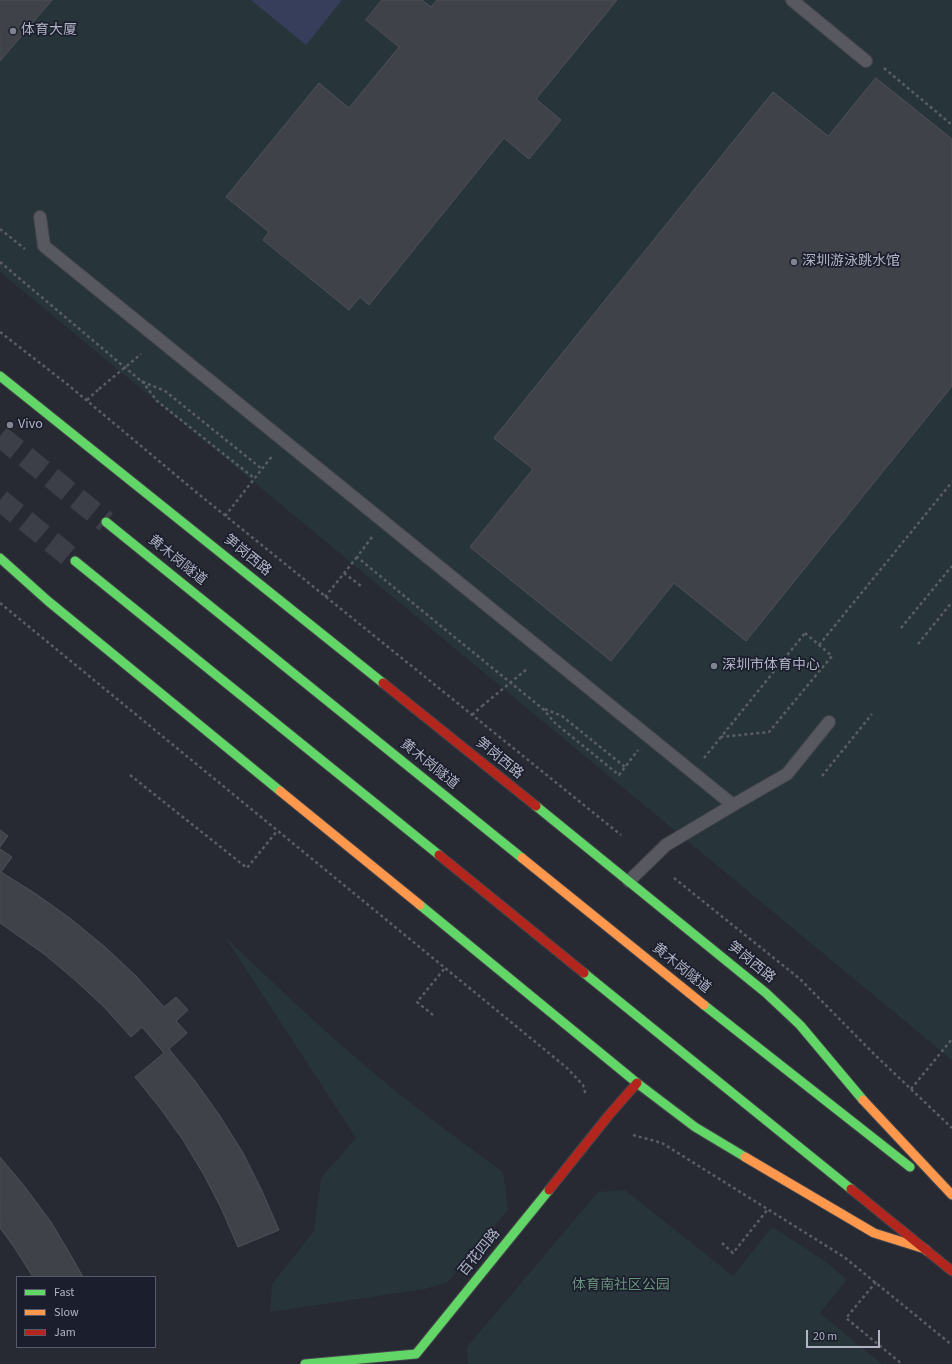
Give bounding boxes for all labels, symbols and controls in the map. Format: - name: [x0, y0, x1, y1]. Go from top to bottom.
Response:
- place label: 体育大厦: [21, 23, 77, 39]
- marker: 体育大厦: [8, 26, 18, 36]
- place label: 深圳游泳跳水馆: [802, 254, 900, 270]
- marker: 深圳游泳跳水馆: [789, 257, 799, 267]
- place label: Vivo: [18, 417, 43, 433]
- marker: Vivo: [5, 420, 15, 430]
- street label: 黄木岗隧道: [145, 532, 209, 590]
- street label: 笋岗西路: [220, 532, 274, 580]
- place label: 深圳市体育中心: [722, 658, 820, 674]
- marker: 深圳市体育中心: [709, 661, 719, 671]
- street label: 笋岗西路: [472, 735, 526, 783]
- street label: 黄木岗隧道: [397, 736, 461, 794]
- street label: 笋岗西路: [724, 939, 778, 987]
- street label: 黄木岗隧道: [649, 940, 713, 998]
- street label: 百花四路: [456, 1226, 504, 1280]
- legend: [16, 1276, 156, 1348]
- park label: 体育南社区公园: [572, 1278, 670, 1294]
- text: Fast: [54, 1284, 74, 1301]
- text: Slow: [54, 1304, 79, 1321]
- scale bar: [808, 1322, 882, 1348]
- text: Jam: [54, 1324, 76, 1341]
- text: 20 m: [813, 1328, 837, 1345]

